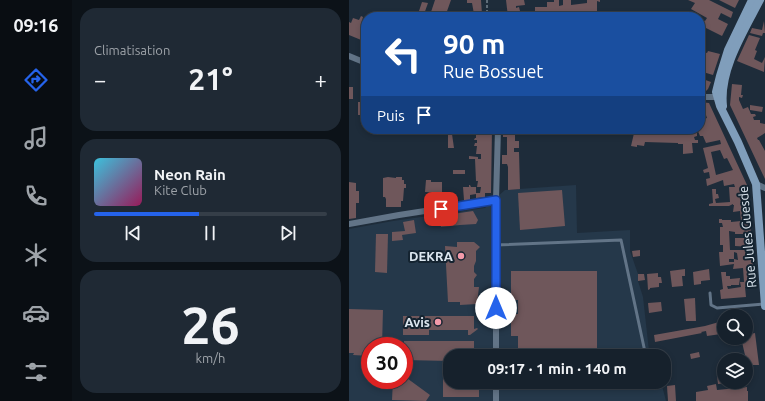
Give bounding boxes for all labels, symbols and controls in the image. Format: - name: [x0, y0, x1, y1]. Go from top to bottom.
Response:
- text: 09:16: [13, 15, 59, 35]
- icon: left: [377, 28, 429, 80]
- text: 90 m: [443, 28, 505, 59]
- text: Climatisation: [94, 43, 170, 57]
- text: Rue Bossuet: [443, 61, 543, 81]
- text: 21°: [188, 62, 233, 96]
- icon: directions: [22, 66, 50, 94]
- text: −: [94, 67, 106, 92]
- text: +: [315, 67, 327, 92]
- icon: arrive: [413, 104, 435, 126]
- text: Puis: [377, 107, 405, 124]
- icon: music: [22, 124, 50, 152]
- text: Neon Rain: [154, 166, 226, 183]
- icon: phone: [22, 182, 50, 210]
- text: Kite Club: [154, 183, 207, 197]
- street label: Rue Jules Guesde: [736, 185, 758, 289]
- pin: [424, 192, 458, 226]
- icon: arrive: [430, 198, 452, 220]
- icon: previous: [122, 222, 144, 244]
- icon: pause: [199, 222, 221, 244]
- icon: next: [277, 222, 299, 244]
- icon: climate: [22, 241, 50, 269]
- place label: DEKRA: [409, 249, 454, 263]
- marker: DEKRA: [456, 251, 466, 261]
- position arrow: [475, 287, 517, 329]
- text: 26: [181, 296, 240, 354]
- icon: car: [22, 299, 50, 327]
- map controls: [717, 309, 753, 389]
- button: search: [717, 309, 753, 345]
- place label: Avis: [405, 315, 430, 329]
- marker: Avis: [433, 317, 443, 327]
- speed limit sign: 30: [361, 337, 413, 389]
- text: km/h: [195, 351, 226, 365]
- button: layers: [717, 353, 753, 389]
- icon: filters: [22, 358, 50, 386]
- text: 09:17 · 1 min · 140 m: [488, 360, 626, 377]

